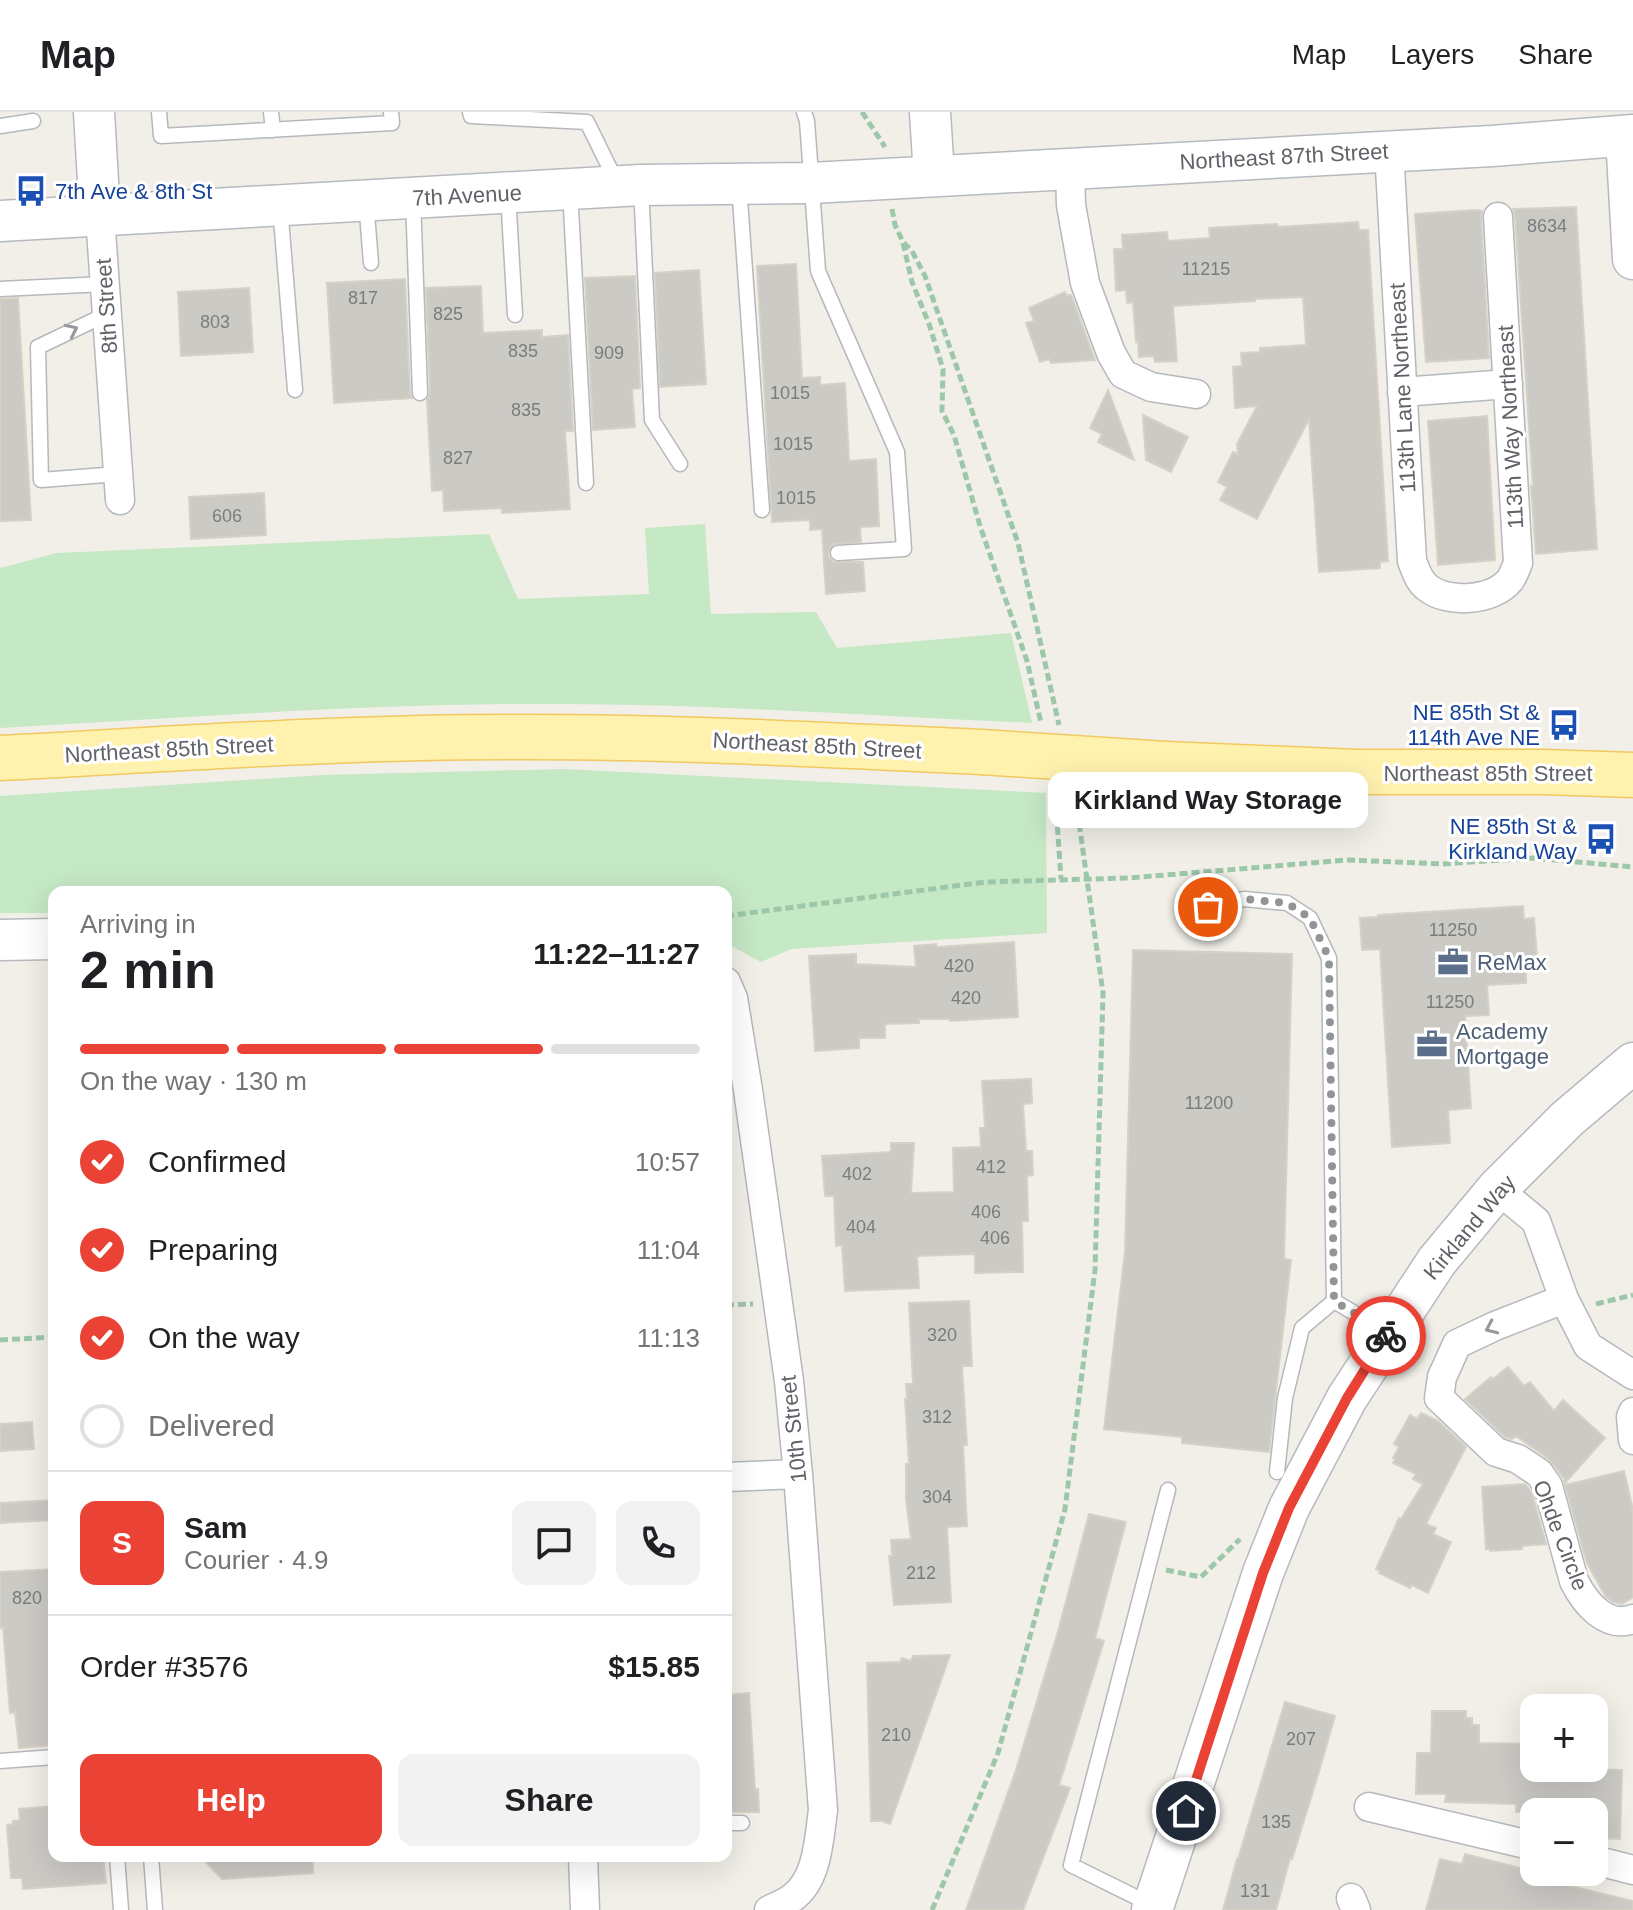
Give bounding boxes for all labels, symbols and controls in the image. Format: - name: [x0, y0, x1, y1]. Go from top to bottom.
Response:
- text: Map: [40, 34, 116, 76]
- text: Map: [1292, 39, 1346, 70]
- text: Layers: [1390, 39, 1474, 70]
- text: Share: [1518, 39, 1593, 70]
- street label: Northeast 87th Street: [1179, 139, 1389, 174]
- bus stop icon: 7th Ave & 8th St: [14, 174, 48, 208]
- place label: 7th Ave & 8th St: [55, 179, 212, 204]
- street label: 7th Avenue: [412, 180, 522, 211]
- house number: 8634: [1527, 216, 1567, 236]
- street label: 8th Street: [91, 258, 122, 354]
- house number: 11215: [1182, 259, 1230, 279]
- street label: 113th Lane Northeast: [1385, 282, 1420, 493]
- house number: 817: [348, 288, 378, 308]
- house number: 825: [433, 304, 463, 324]
- house number: 803: [200, 312, 230, 332]
- one-way arrow: [64, 324, 79, 340]
- street label: 113th Way Northeast: [1493, 324, 1528, 530]
- house number: 835: [508, 341, 538, 361]
- house number: 909: [594, 343, 624, 363]
- house number: 1015: [770, 383, 810, 403]
- house number: 835: [511, 400, 541, 420]
- house number: 1015: [773, 434, 813, 454]
- house number: 827: [443, 448, 473, 468]
- house number: 1015: [776, 488, 816, 508]
- house number: 606: [212, 506, 242, 526]
- place label: NE 85th St & 114th Ave NE: [1407, 700, 1540, 750]
- bus stop icon: NE 85th St & 114th Ave NE: [1547, 708, 1581, 742]
- street label: Northeast 85th Street: [712, 728, 922, 763]
- street label: Northeast 85th Street: [64, 732, 274, 767]
- street label: Northeast 85th Street: [1383, 761, 1593, 786]
- callout: Kirkland Way Storage: [1048, 771, 1368, 827]
- text: Kirkland Way Storage: [1074, 785, 1342, 815]
- place label: NE 85th St & Kirkland Way: [1448, 814, 1577, 864]
- bus stop icon: NE 85th St & Kirkland Way: [1584, 822, 1618, 856]
- pin: [1174, 873, 1242, 941]
- icon: bag: [1186, 885, 1230, 929]
- text: Arriving in: [80, 909, 196, 939]
- house number: 11250: [1429, 920, 1477, 940]
- text: 11:22–11:27: [533, 937, 700, 970]
- text: 2 min: [80, 941, 216, 999]
- office icon: ReMax: [1436, 945, 1470, 979]
- place label: ReMax: [1477, 950, 1547, 975]
- house number: 420: [944, 956, 974, 976]
- house number: 420: [951, 988, 981, 1008]
- house number: 11250: [1426, 992, 1474, 1012]
- place label: Academy Mortgage: [1456, 1019, 1549, 1069]
- office icon: Academy Mortgage: [1415, 1027, 1449, 1061]
- text: On the way · 130 m: [80, 1066, 307, 1096]
- house number: 11200: [1185, 1093, 1233, 1113]
- icon: check: [80, 1140, 124, 1184]
- text: Confirmed: [148, 1145, 286, 1178]
- text: 10:57: [635, 1147, 700, 1177]
- house number: 412: [976, 1157, 1006, 1177]
- house number: 402: [842, 1164, 872, 1184]
- street label: Kirkland Way: [1418, 1170, 1520, 1285]
- house number: 406: [971, 1202, 1001, 1222]
- house number: 404: [846, 1217, 876, 1237]
- icon: check: [80, 1228, 124, 1272]
- house number: 406: [980, 1228, 1010, 1248]
- text: Preparing: [148, 1233, 278, 1266]
- text: 11:04: [637, 1235, 700, 1265]
- courier: [1346, 1296, 1426, 1376]
- icon: bike: [1364, 1314, 1408, 1358]
- icon: check: [80, 1316, 124, 1360]
- one-way arrow: [1485, 1319, 1500, 1335]
- text: On the way: [148, 1321, 300, 1354]
- text: 11:13: [637, 1323, 700, 1353]
- house number: 320: [927, 1325, 957, 1345]
- street label: 10th Street: [775, 1374, 812, 1484]
- house number: 312: [922, 1407, 952, 1427]
- text: Delivered: [148, 1409, 275, 1442]
- street label: Ohde Circle: [1528, 1476, 1593, 1594]
- house number: 304: [922, 1487, 952, 1507]
- button: chat: [512, 1501, 596, 1585]
- button: phone: [616, 1501, 700, 1585]
- text: Sam: [184, 1511, 247, 1544]
- text: S: [112, 1526, 132, 1559]
- text: Courier · 4.9: [184, 1545, 329, 1575]
- house number: 212: [906, 1563, 936, 1583]
- house number: 820: [12, 1588, 42, 1608]
- text: Order #3576: [80, 1650, 248, 1683]
- text: $15.85: [608, 1650, 700, 1683]
- map controls: [1520, 1694, 1608, 1886]
- button: +: [1520, 1694, 1608, 1782]
- house number: 210: [881, 1725, 911, 1745]
- house number: 207: [1286, 1729, 1316, 1749]
- button: Help: [80, 1754, 382, 1846]
- button: Share: [398, 1754, 700, 1846]
- pin: [1152, 1777, 1220, 1845]
- icon: home: [1164, 1789, 1208, 1833]
- button: −: [1520, 1798, 1608, 1886]
- house number: 135: [1261, 1812, 1291, 1832]
- house number: 131: [1240, 1881, 1270, 1901]

